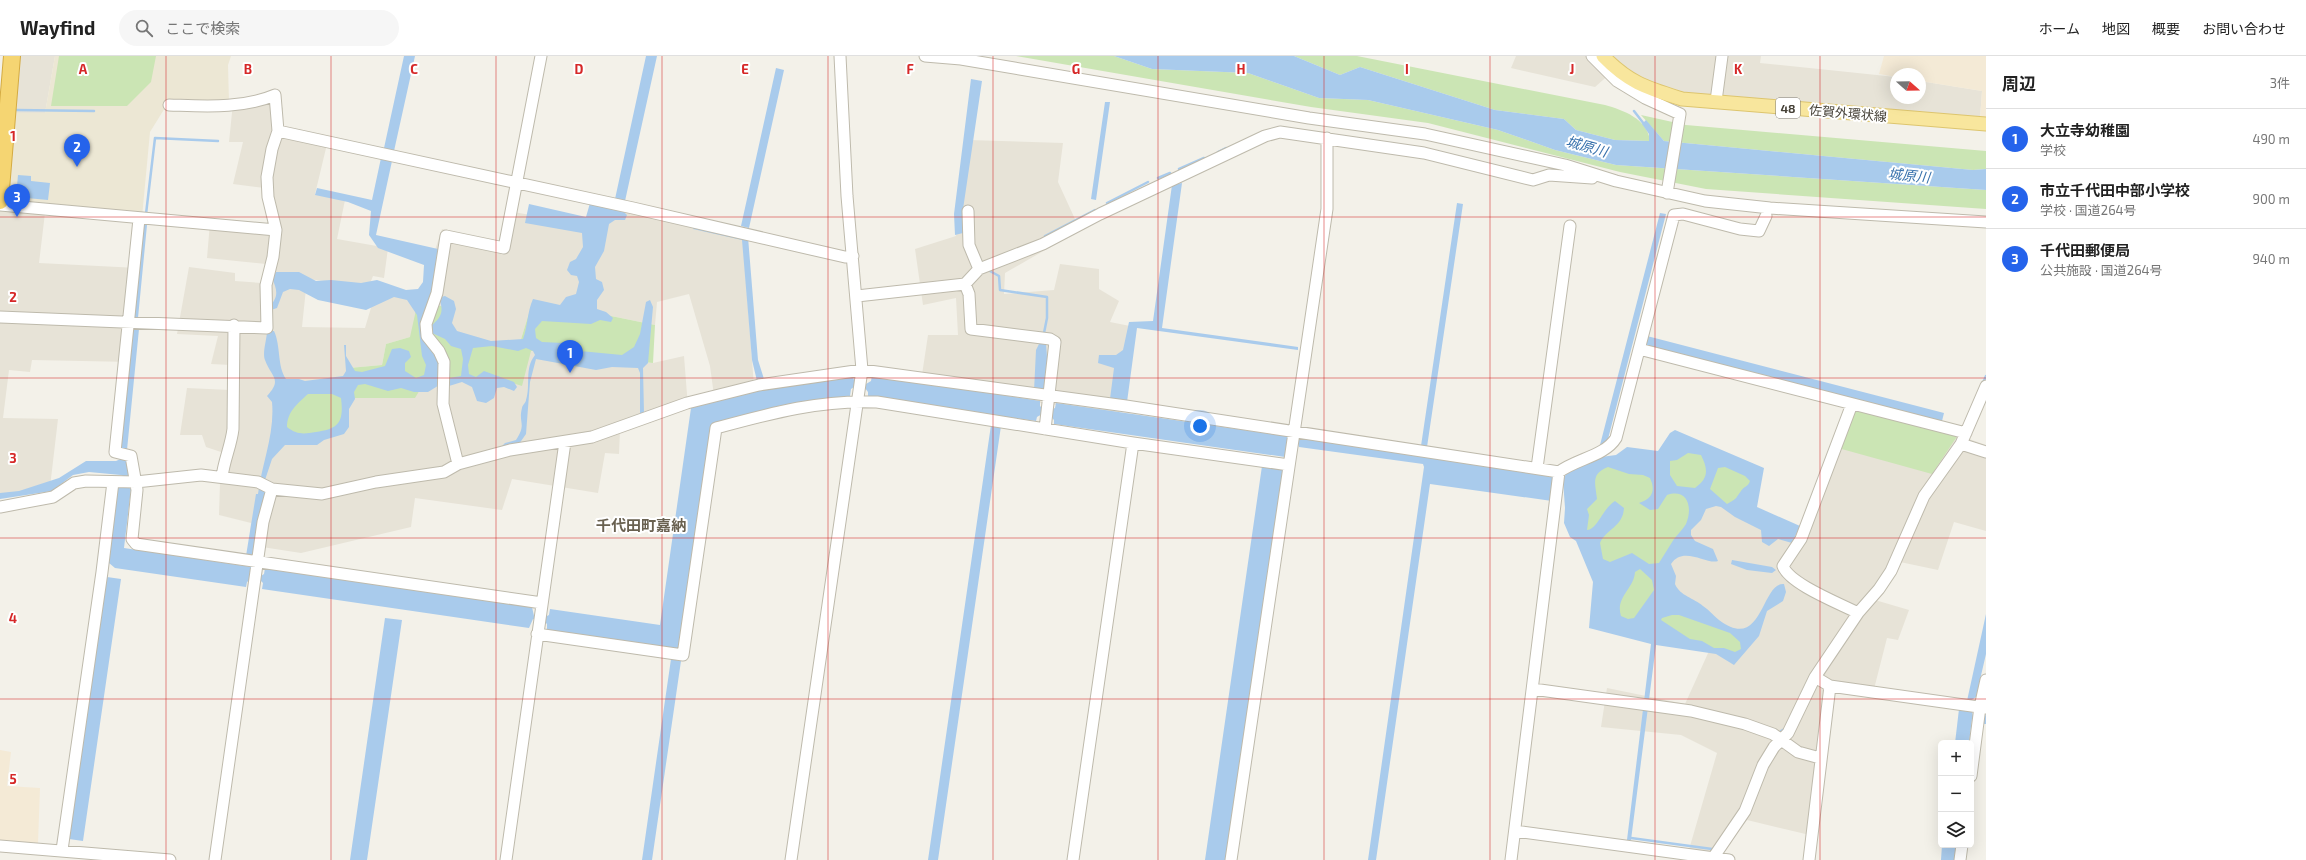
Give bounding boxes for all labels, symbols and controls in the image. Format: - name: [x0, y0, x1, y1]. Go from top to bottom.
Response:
- search box: [119, 10, 399, 46]
- text: Wayfind: [20, 16, 95, 39]
- icon: search: [133, 17, 155, 39]
- text: ここで検索: [165, 19, 240, 37]
- text: ホーム: [2038, 20, 2080, 37]
- text: 地図: [2102, 20, 2130, 37]
- text: 概要: [2152, 20, 2180, 37]
- text: お問い合わせ: [2202, 20, 2286, 37]
- text: A: [79, 61, 88, 77]
- text: B: [244, 61, 252, 77]
- text: C: [410, 61, 418, 77]
- text: D: [575, 61, 584, 77]
- text: E: [741, 61, 749, 77]
- text: F: [906, 61, 914, 77]
- text: G: [1072, 61, 1080, 77]
- text: H: [1237, 61, 1246, 77]
- text: I: [1405, 61, 1409, 77]
- text: J: [1570, 61, 1574, 77]
- text: K: [1734, 61, 1743, 77]
- north arrow: [1890, 68, 1926, 104]
- text: 周辺: [2002, 73, 2036, 93]
- text: 3件: [2270, 75, 2290, 91]
- road number: 48: [1776, 98, 1800, 118]
- street label: 佐賀外環状線: [1808, 102, 1888, 124]
- text: 大立寺幼稚園: [2040, 121, 2130, 139]
- text: 1: [10, 128, 16, 144]
- text: 1: [2012, 131, 2018, 147]
- text: 490 m: [2252, 131, 2290, 147]
- water label: 城原川: [1564, 132, 1611, 161]
- pin: 2: [64, 134, 90, 167]
- text: 学校: [2040, 142, 2066, 158]
- water label: 城原川: [1887, 164, 1933, 186]
- text: 市立千代田中部小学校: [2040, 181, 2190, 199]
- pin: 3: [4, 184, 30, 217]
- text: 2: [2011, 191, 2019, 207]
- text: 900 m: [2253, 191, 2290, 207]
- text: 学校 · 国道264号: [2040, 202, 2137, 218]
- text: 千代田郵便局: [2040, 241, 2130, 259]
- text: 3: [2011, 251, 2019, 267]
- text: 940 m: [2252, 251, 2290, 267]
- text: 公共施設 · 国道264号: [2040, 262, 2163, 278]
- text: 2: [9, 289, 17, 305]
- pin: 1: [557, 340, 583, 373]
- your location: [1190, 416, 1210, 436]
- text: 3: [9, 450, 17, 466]
- district label: 千代田町嘉納: [596, 516, 686, 534]
- text: 4: [9, 610, 17, 626]
- map controls: [1938, 740, 1974, 848]
- button: +: [1938, 740, 1974, 776]
- text: 5: [9, 771, 17, 787]
- button: −: [1938, 776, 1974, 812]
- button: layers: [1938, 812, 1974, 848]

